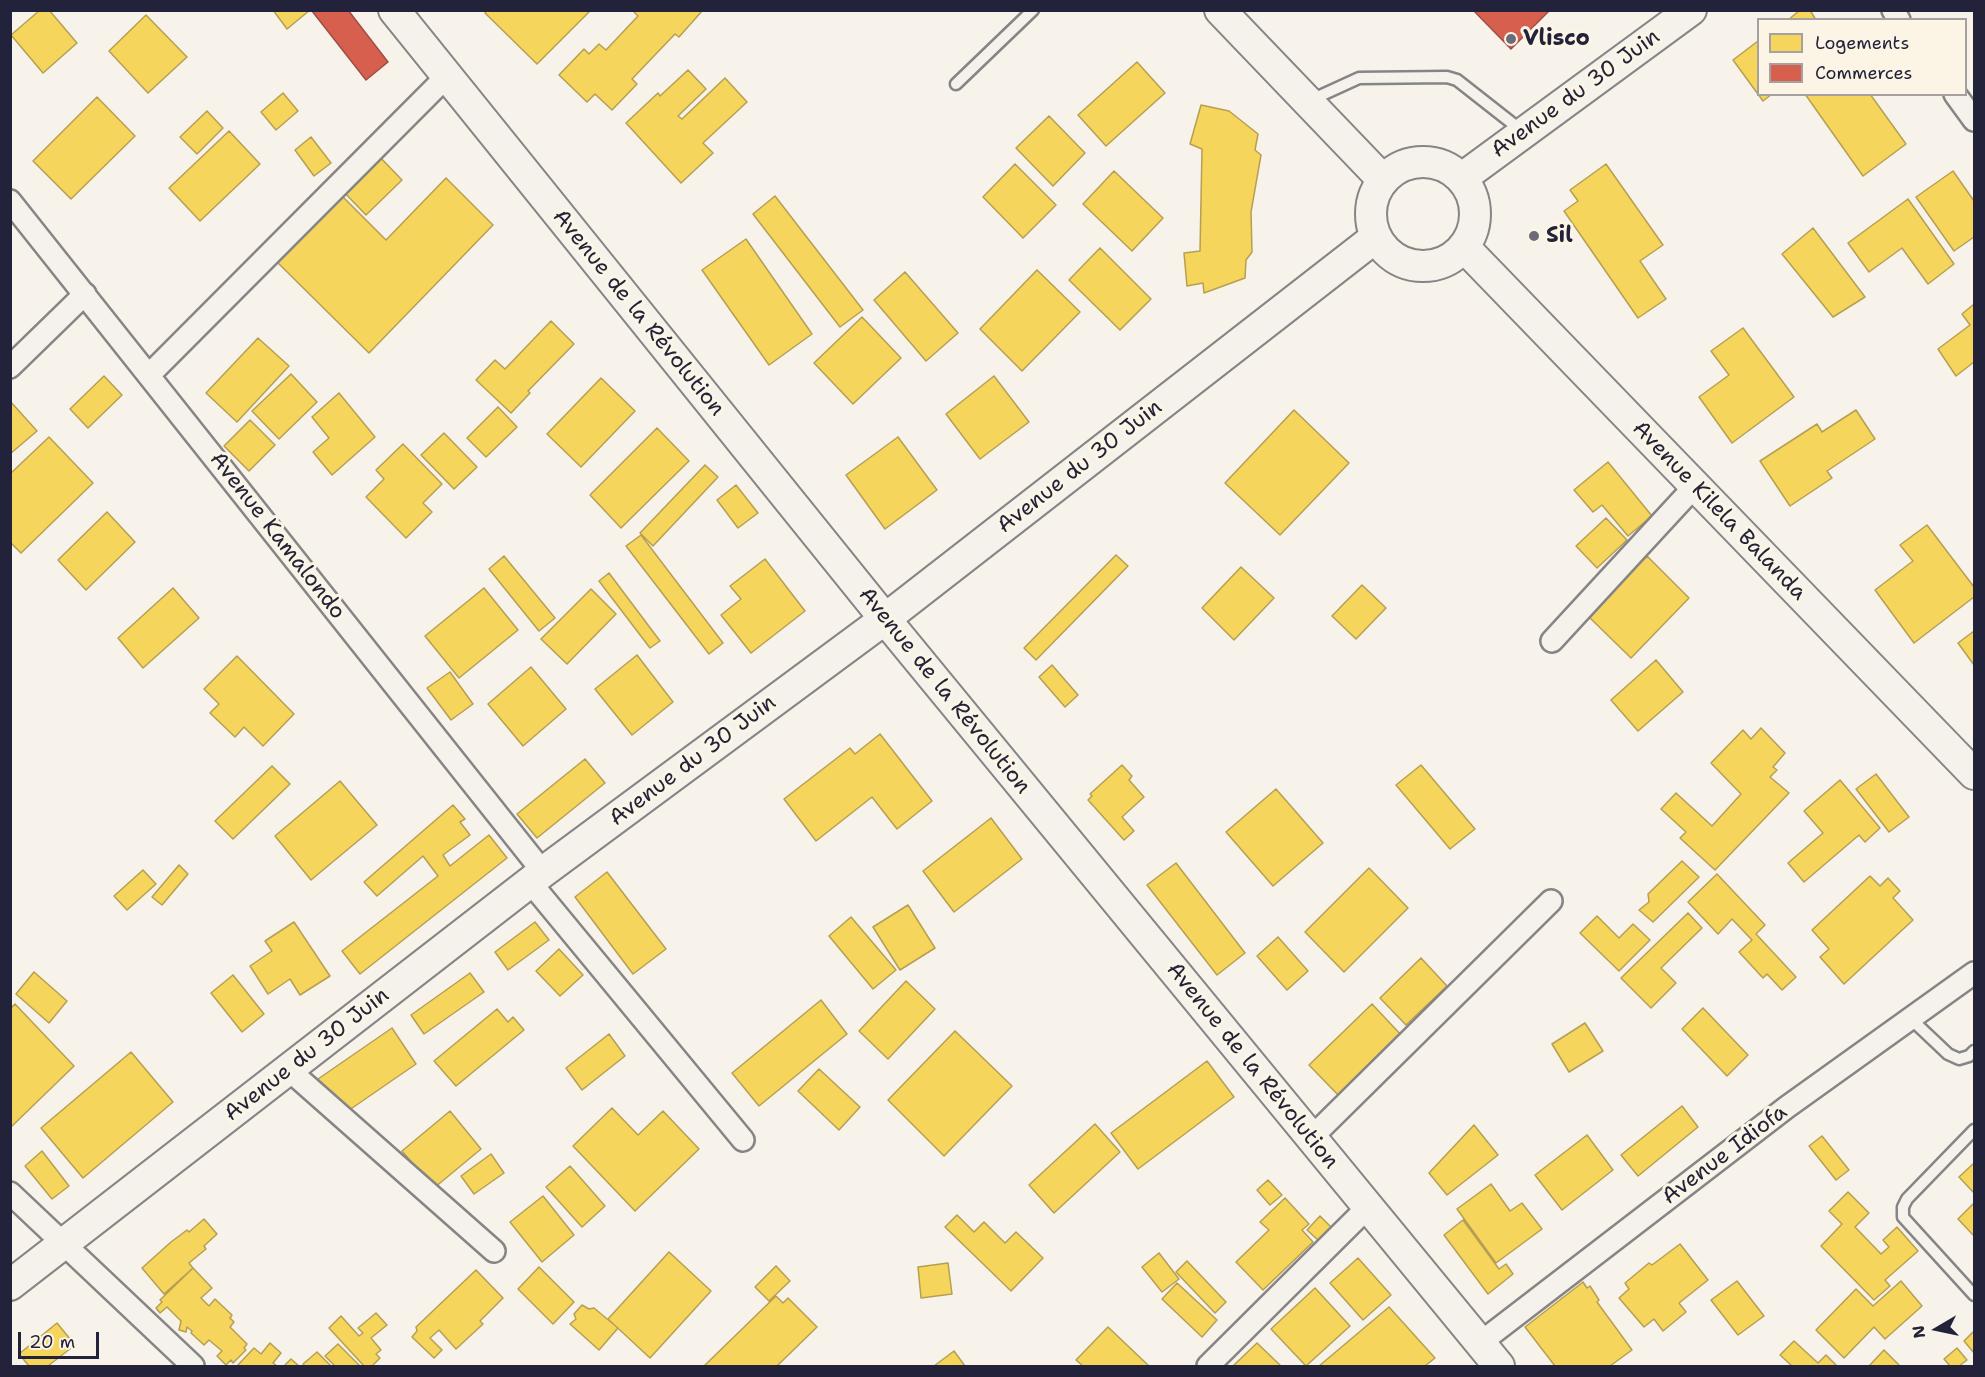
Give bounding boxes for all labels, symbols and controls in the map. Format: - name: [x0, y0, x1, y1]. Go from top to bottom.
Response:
- legend: [1757, 18, 1967, 96]
- street label: Avenue du 30 Juin: [1487, 24, 1665, 164]
- place label: Vlisco: [1523, 26, 1590, 52]
- text: Logements: [1815, 31, 1909, 55]
- marker: Vlisco: [1504, 32, 1518, 46]
- text: Commerces: [1815, 61, 1912, 85]
- street label: Avenue de la Révolution: [546, 204, 730, 422]
- place label: Sil: [1546, 223, 1573, 249]
- marker: Sil: [1527, 229, 1541, 243]
- street label: Avenue du 30 Juin: [992, 395, 1168, 539]
- street label: Avenue Kilela Balanda: [1626, 416, 1812, 606]
- street label: Avenue Kamalondo: [204, 447, 350, 625]
- street label: Avenue de la Révolution: [852, 582, 1036, 800]
- street label: Avenue du 30 Juin: [605, 690, 781, 832]
- street label: Avenue de la Révolution: [1160, 957, 1344, 1175]
- street label: Avenue du 30 Juin: [219, 983, 395, 1127]
- street label: Avenue Idiofa: [1657, 1099, 1793, 1211]
- north arrow: [1907, 1299, 1967, 1359]
- scale bar: [21, 1320, 102, 1358]
- text: N: [1907, 1324, 1930, 1340]
- text: 20 m: [29, 1330, 75, 1354]

